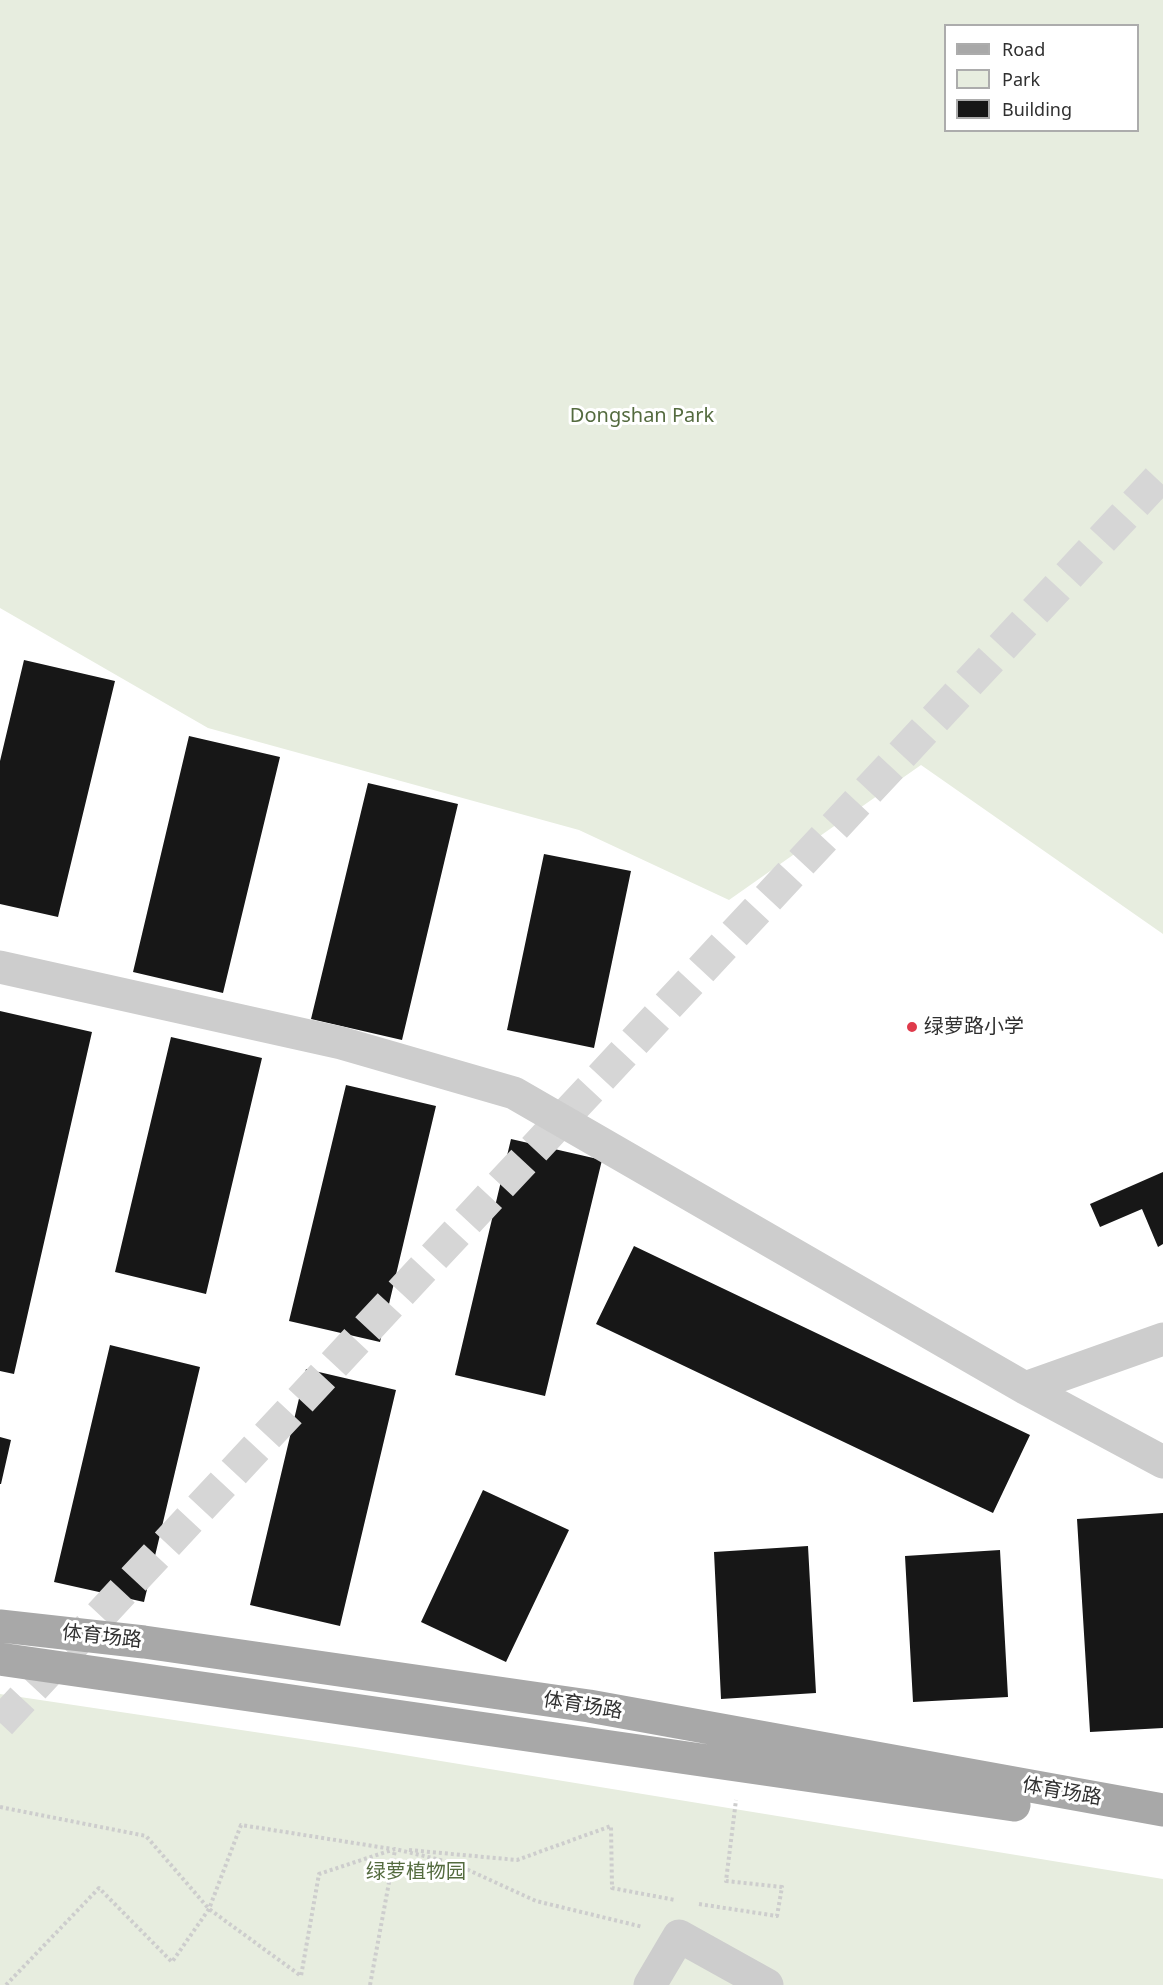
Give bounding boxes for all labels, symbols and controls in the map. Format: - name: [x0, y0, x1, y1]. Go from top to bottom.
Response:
- legend: [944, 24, 1139, 132]
- text: Road: [1002, 37, 1045, 61]
- text: Park: [1002, 67, 1040, 91]
- text: Building: [1002, 97, 1072, 121]
- park label: Dongshan Park: [570, 404, 714, 428]
- place label: 绿萝路小学: [924, 1015, 1024, 1039]
- marker: 绿萝路小学: [905, 1020, 919, 1034]
- street label: 体育场路: [61, 1621, 143, 1653]
- street label: 体育场路: [542, 1688, 624, 1724]
- street label: 体育场路: [1021, 1773, 1103, 1811]
- park label: 绿萝植物园: [366, 1860, 466, 1884]

